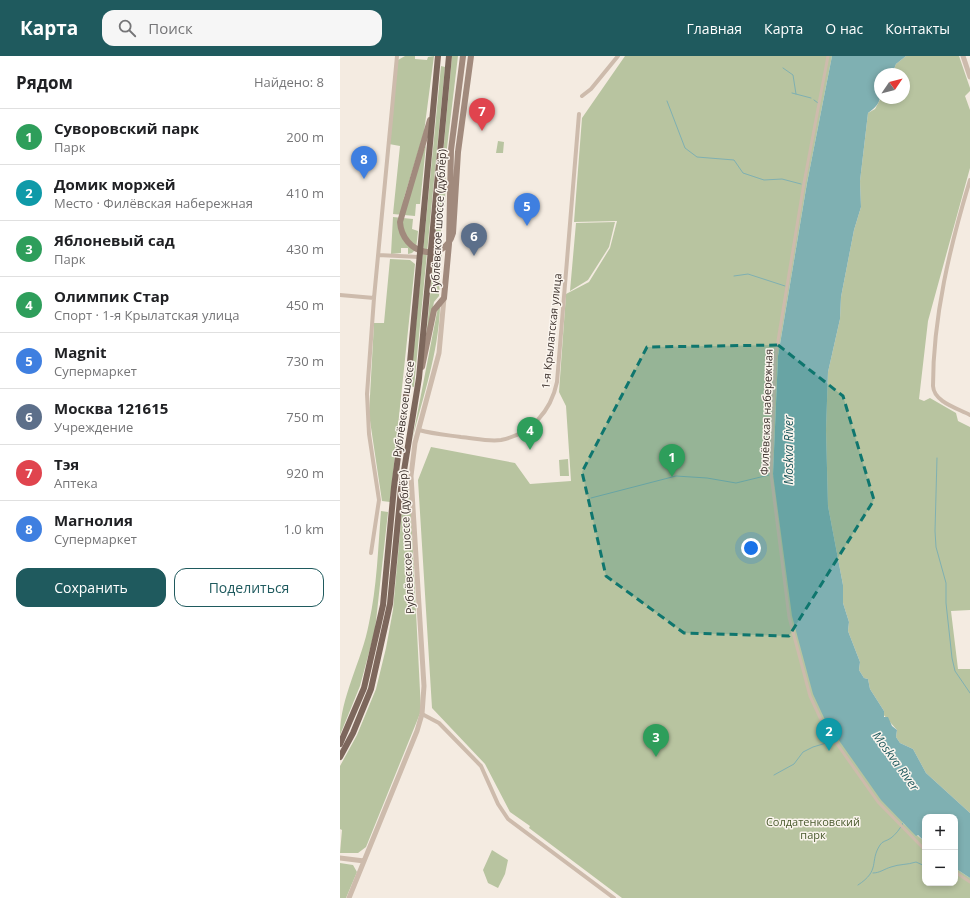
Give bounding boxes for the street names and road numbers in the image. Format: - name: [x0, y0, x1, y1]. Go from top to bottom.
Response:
- street label: Рублёвское шоссе (дублёр): [427, 149, 449, 293]
- street label: 1-я Крылатская улица: [537, 273, 565, 389]
- street label: Филёвская набережная: [756, 349, 776, 475]
- street label: Рублёвское шоссе: [389, 360, 417, 458]
- street label: Рублёвское шоссе (дублёр): [395, 470, 417, 614]

